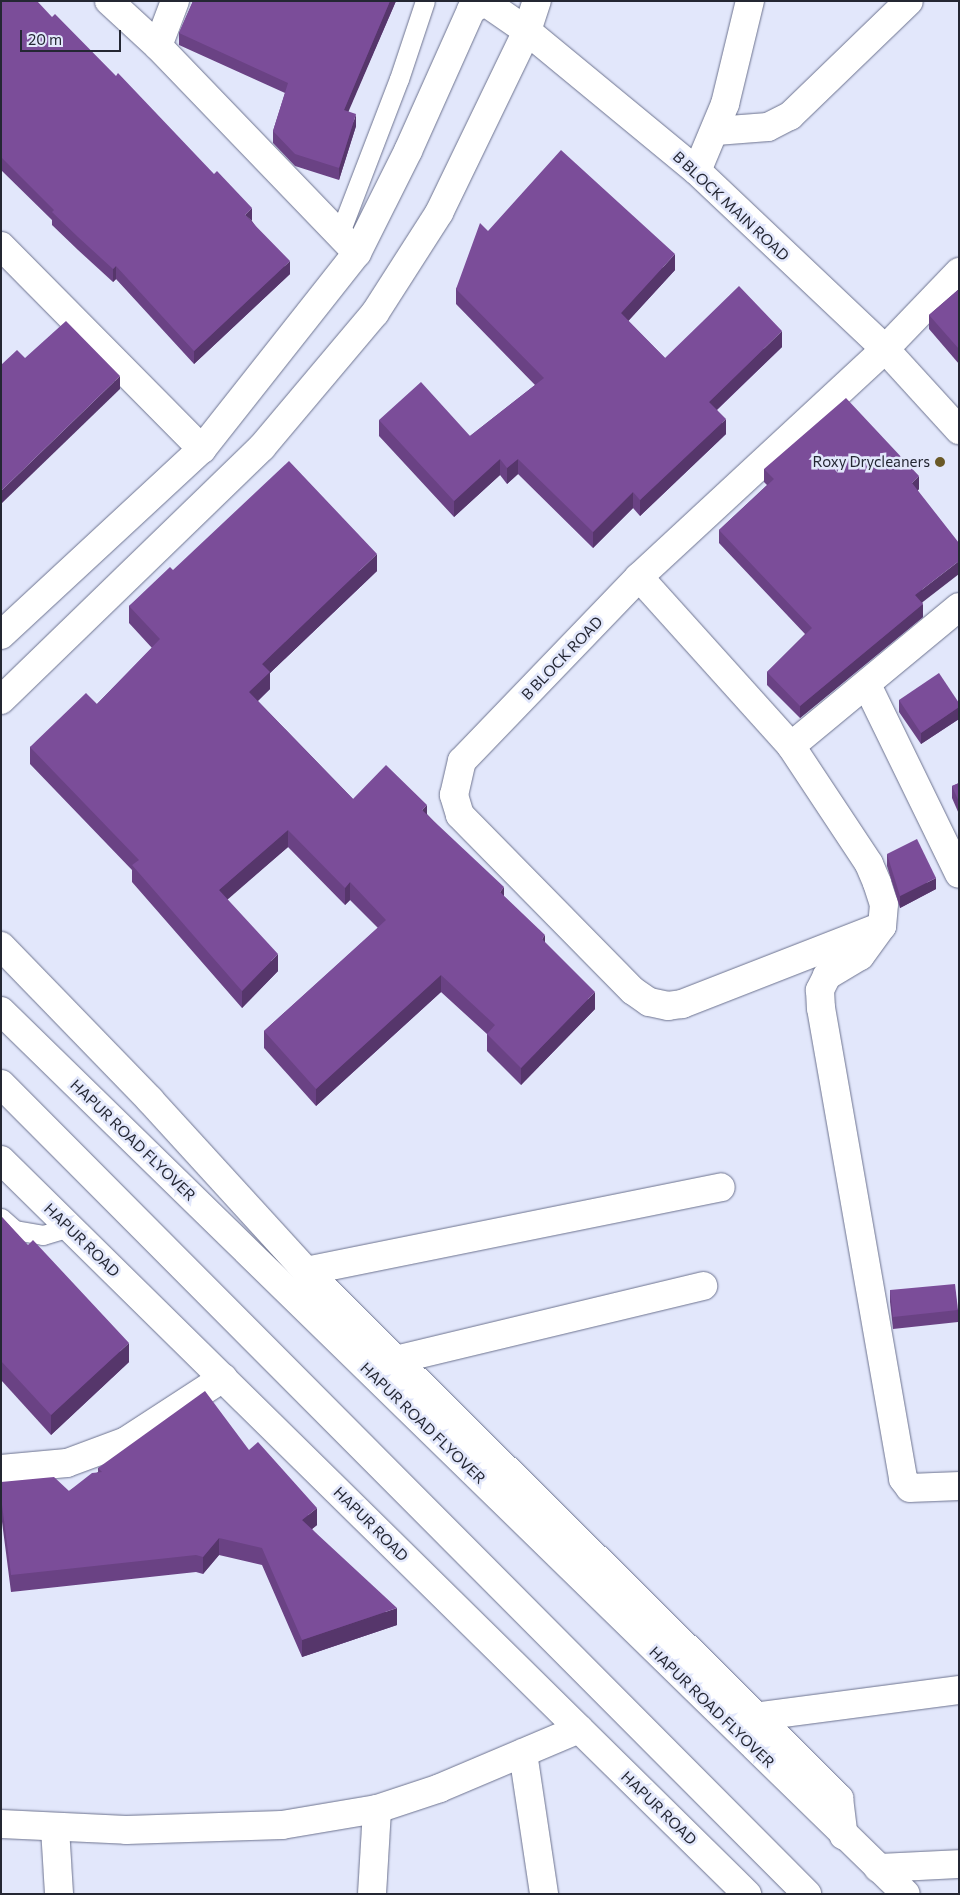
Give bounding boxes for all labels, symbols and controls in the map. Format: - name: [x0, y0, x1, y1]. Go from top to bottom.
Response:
- scale bar: [22, 20, 124, 52]
- text: 20 m: [28, 30, 62, 48]
- street label: B BLOCK MAIN ROAD: [669, 148, 793, 264]
- place label: Roxy Drycleaners: [813, 453, 930, 471]
- marker: Roxy Drycleaners: [934, 456, 946, 468]
- street label: B BLOCK ROAD: [518, 613, 606, 703]
- street label: HAPUR ROAD FLYOVER: [67, 1076, 199, 1204]
- street label: HAPUR ROAD: [41, 1200, 123, 1280]
- street label: HAPUR ROAD FLYOVER: [357, 1359, 489, 1487]
- street label: HAPUR ROAD: [330, 1483, 412, 1565]
- street label: HAPUR ROAD FLYOVER: [646, 1643, 778, 1771]
- street label: HAPUR ROAD: [618, 1768, 700, 1848]

